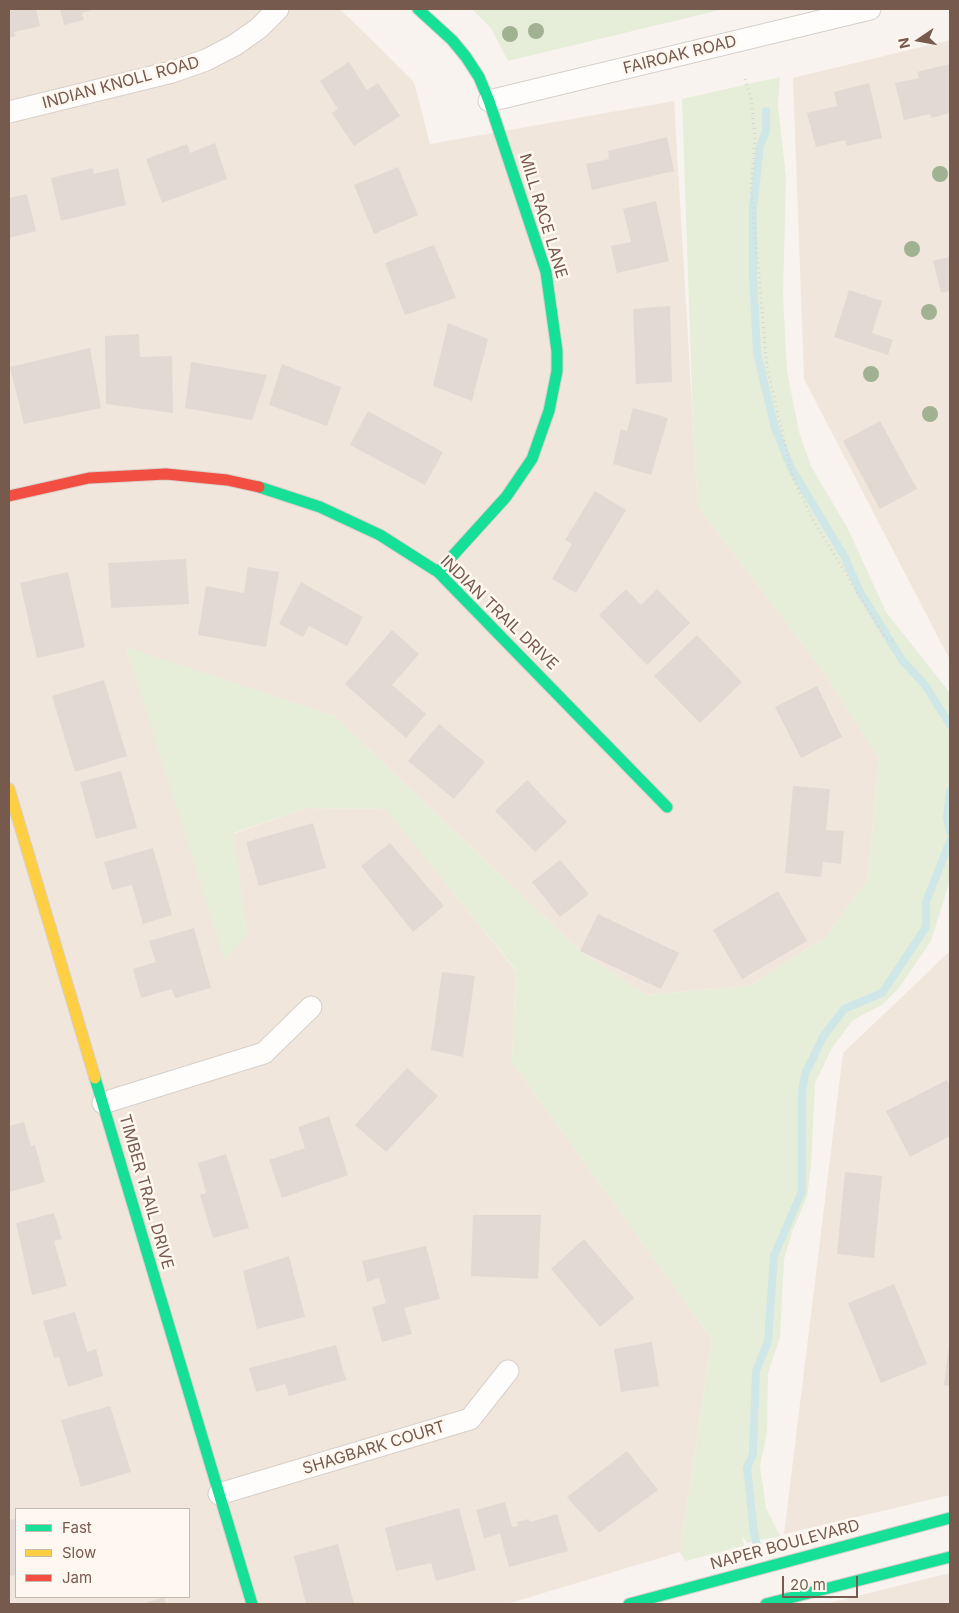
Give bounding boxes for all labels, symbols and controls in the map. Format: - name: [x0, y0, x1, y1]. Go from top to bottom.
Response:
- north arrow: [894, 15, 944, 65]
- street label: FAIROAK ROAD: [621, 32, 739, 78]
- text: N: [894, 36, 913, 50]
- street label: INDIAN KNOLL ROAD: [40, 53, 202, 113]
- street label: MILL RACE LANE: [515, 151, 571, 281]
- street label: INDIAN TRAIL DRIVE: [436, 552, 562, 674]
- street label: TIMBER TRAIL DRIVE: [115, 1112, 177, 1272]
- street label: SHAGBARK COURT: [300, 1417, 448, 1479]
- legend: [15, 1508, 190, 1598]
- street label: NAPER BOULEVARD: [708, 1516, 862, 1574]
- text: Fast: [62, 1518, 92, 1537]
- text: Slow: [62, 1543, 96, 1562]
- scale bar: [784, 1566, 860, 1598]
- text: Jam: [62, 1568, 92, 1587]
- text: 20 m: [790, 1575, 826, 1594]

